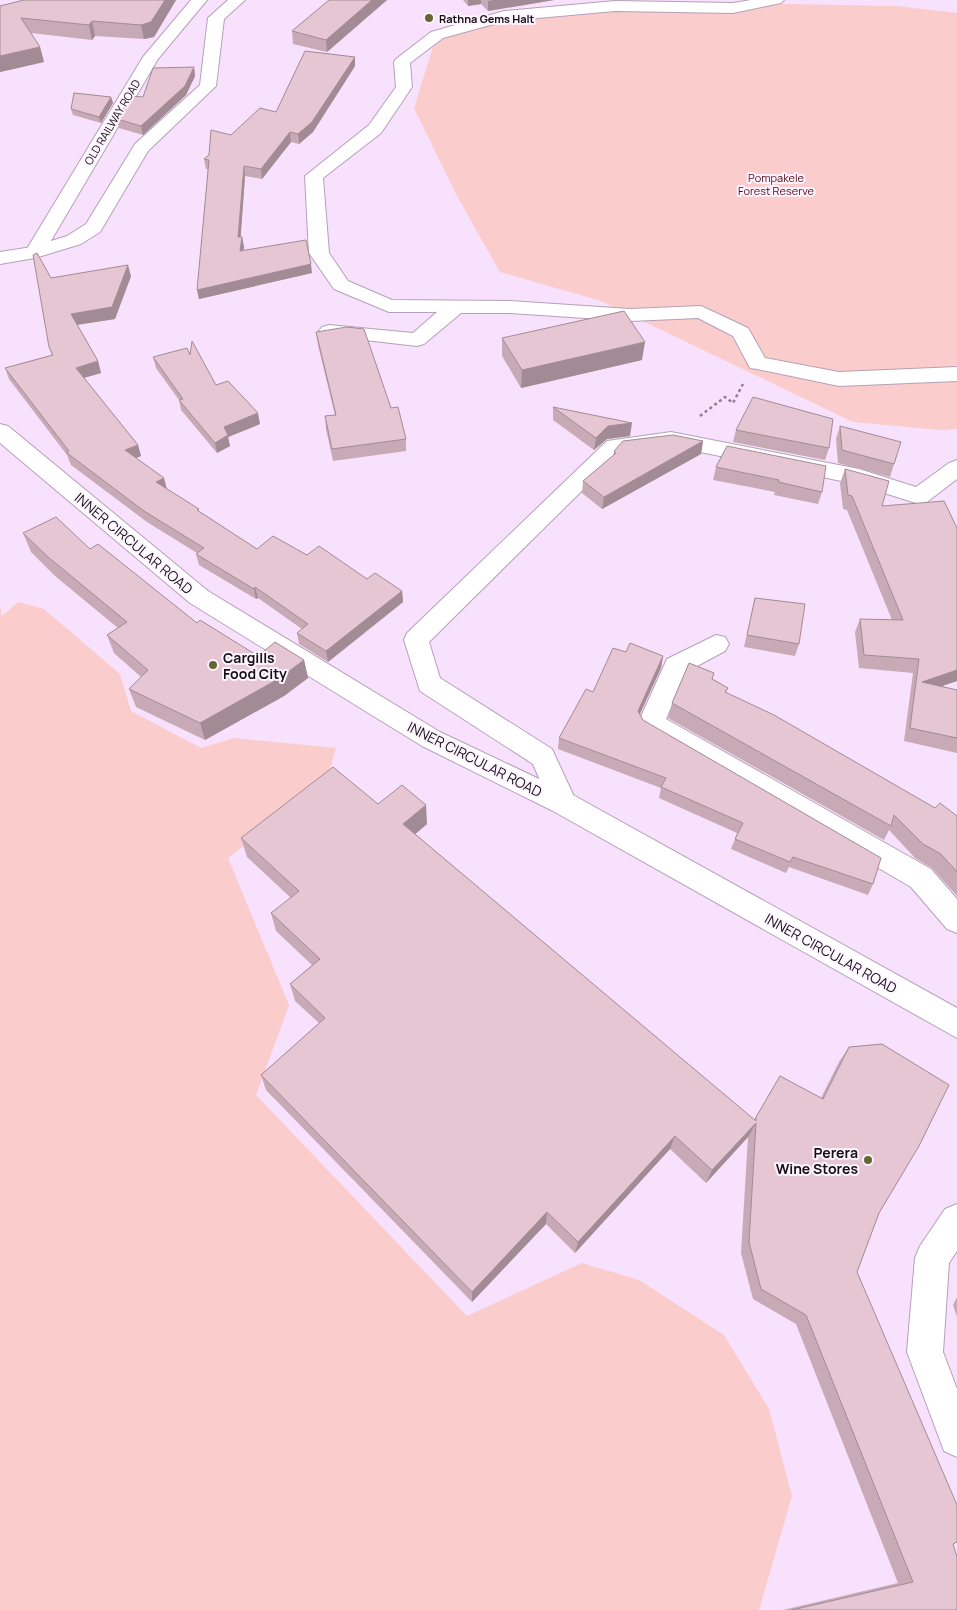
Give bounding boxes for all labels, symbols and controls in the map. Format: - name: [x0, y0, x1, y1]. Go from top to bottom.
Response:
- place label: Rathna Gems Halt: [439, 11, 535, 26]
- marker: Rathna Gems Halt: [423, 12, 435, 24]
- street label: OLD RAILWAY ROAD: [81, 77, 143, 167]
- park label: Pompakele Forest Reserve: [738, 170, 815, 198]
- street label: INNER CIRCULAR ROAD: [71, 488, 197, 598]
- place label: Cargills Food City: [223, 648, 287, 683]
- marker: Cargills Food City: [207, 659, 219, 671]
- street label: INNER CIRCULAR ROAD: [405, 717, 545, 801]
- street label: INNER CIRCULAR ROAD: [761, 909, 901, 997]
- place label: Perera Wine Stores: [776, 1143, 858, 1178]
- marker: Perera Wine Stores: [862, 1154, 874, 1166]

